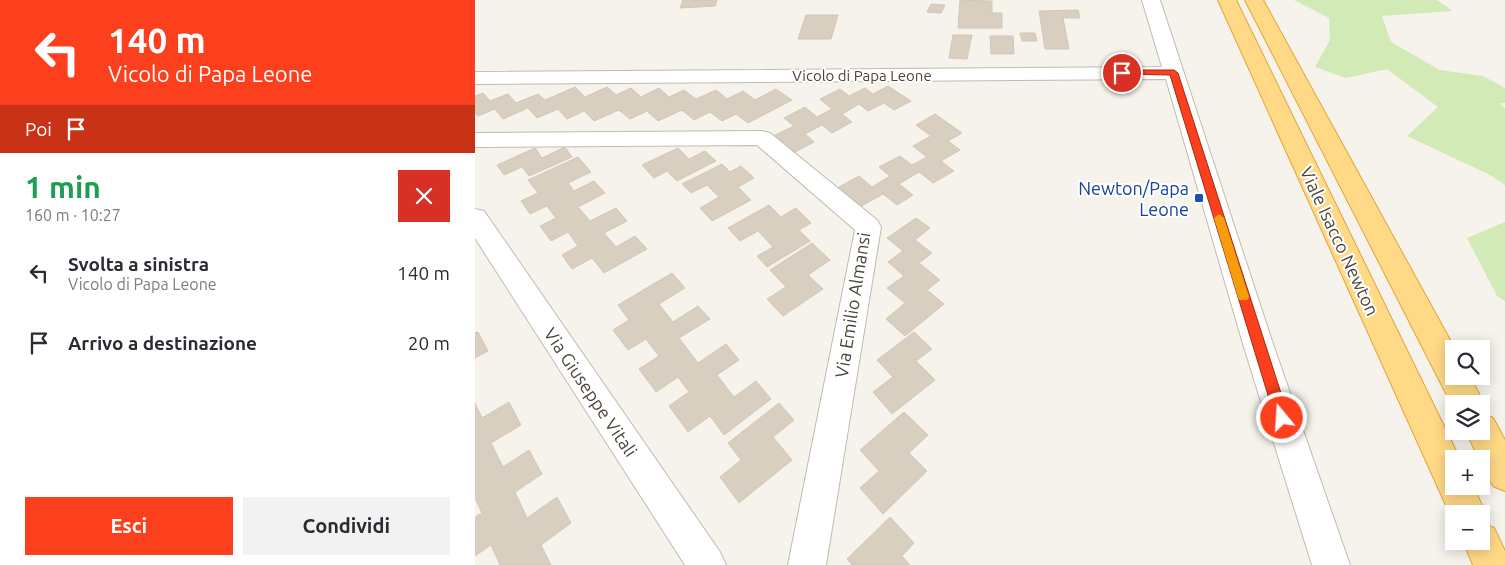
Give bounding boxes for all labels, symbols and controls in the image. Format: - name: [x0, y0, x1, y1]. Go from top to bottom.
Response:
- icon: left: [25, 20, 90, 85]
- text: 140 m: [108, 20, 206, 60]
- pin: [1101, 52, 1143, 94]
- icon: arrive: [1108, 59, 1136, 87]
- text: Vicolo di Papa Leone: [108, 61, 312, 86]
- street label: Vicolo di Papa Leone: [792, 67, 932, 84]
- icon: arrive: [62, 115, 90, 143]
- text: Poi: [25, 118, 52, 140]
- street label: Viale Isacco Newton: [1297, 163, 1383, 319]
- text: 1 min: [25, 170, 101, 204]
- button: close: [398, 170, 450, 222]
- place label: Newton/Papa Leone: [1078, 178, 1189, 219]
- marker: Newton/Papa Leone: [1193, 192, 1205, 204]
- text: 160 m · 10:27: [25, 206, 121, 224]
- street label: Via Emilio Almansi: [831, 231, 873, 379]
- text: Svolta a sinistra: [68, 253, 209, 275]
- icon: left: [25, 259, 53, 287]
- text: 140 m: [397, 262, 450, 284]
- text: Vicolo di Papa Leone: [68, 275, 217, 293]
- street label: Via Giuseppe Vitali: [540, 324, 642, 460]
- icon: arrive: [25, 329, 53, 357]
- text: Arrivo a destinazione: [68, 332, 257, 354]
- text: 20 m: [408, 332, 450, 354]
- map controls: [1445, 340, 1490, 550]
- button: search: [1445, 340, 1490, 385]
- position arrow: [1255, 391, 1307, 443]
- button: layers: [1445, 395, 1490, 440]
- button: +: [1445, 450, 1490, 495]
- button: Esci: [25, 497, 233, 555]
- button: Condividi: [243, 497, 450, 555]
- button: −: [1445, 505, 1490, 550]

